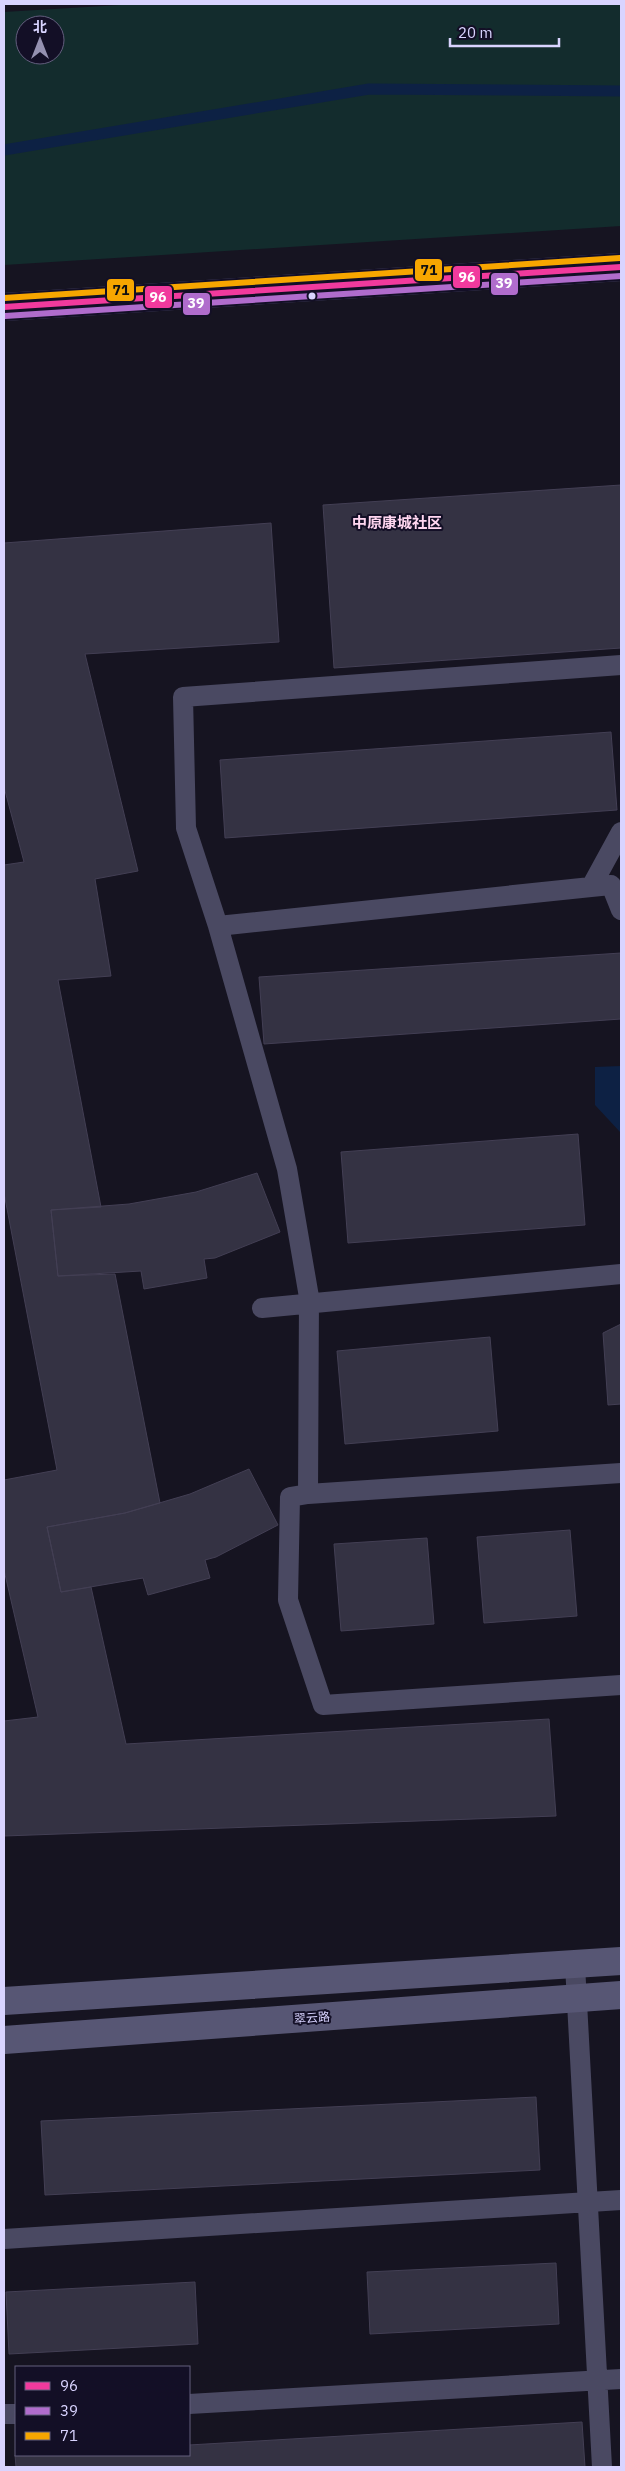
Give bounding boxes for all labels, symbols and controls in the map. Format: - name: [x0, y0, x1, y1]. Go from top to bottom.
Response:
- north arrow: [15, 15, 65, 65]
- scale bar: [450, 15, 559, 47]
- text: 北: [33, 18, 47, 36]
- text: 20 m: [458, 23, 493, 42]
- line badge: 71: [414, 258, 443, 282]
- text: 71: [421, 261, 438, 279]
- line badge: 96: [452, 265, 481, 289]
- text: 96: [459, 268, 475, 286]
- line badge: 39: [490, 272, 519, 296]
- text: 39: [496, 274, 512, 292]
- line badge: 71: [106, 278, 135, 302]
- text: 71: [113, 281, 130, 299]
- line badge: 96: [144, 285, 173, 309]
- text: 96: [150, 288, 166, 306]
- unlabelled marker: [307, 291, 317, 301]
- line badge: 39: [182, 292, 211, 316]
- text: 39: [188, 294, 204, 312]
- district label: 中原康城社区: [352, 513, 442, 532]
- street label: 翠云路: [293, 2009, 330, 2026]
- legend: [15, 2366, 190, 2456]
- text: 96: [60, 2376, 78, 2395]
- text: 39: [60, 2401, 78, 2420]
- text: 71: [60, 2426, 78, 2445]

